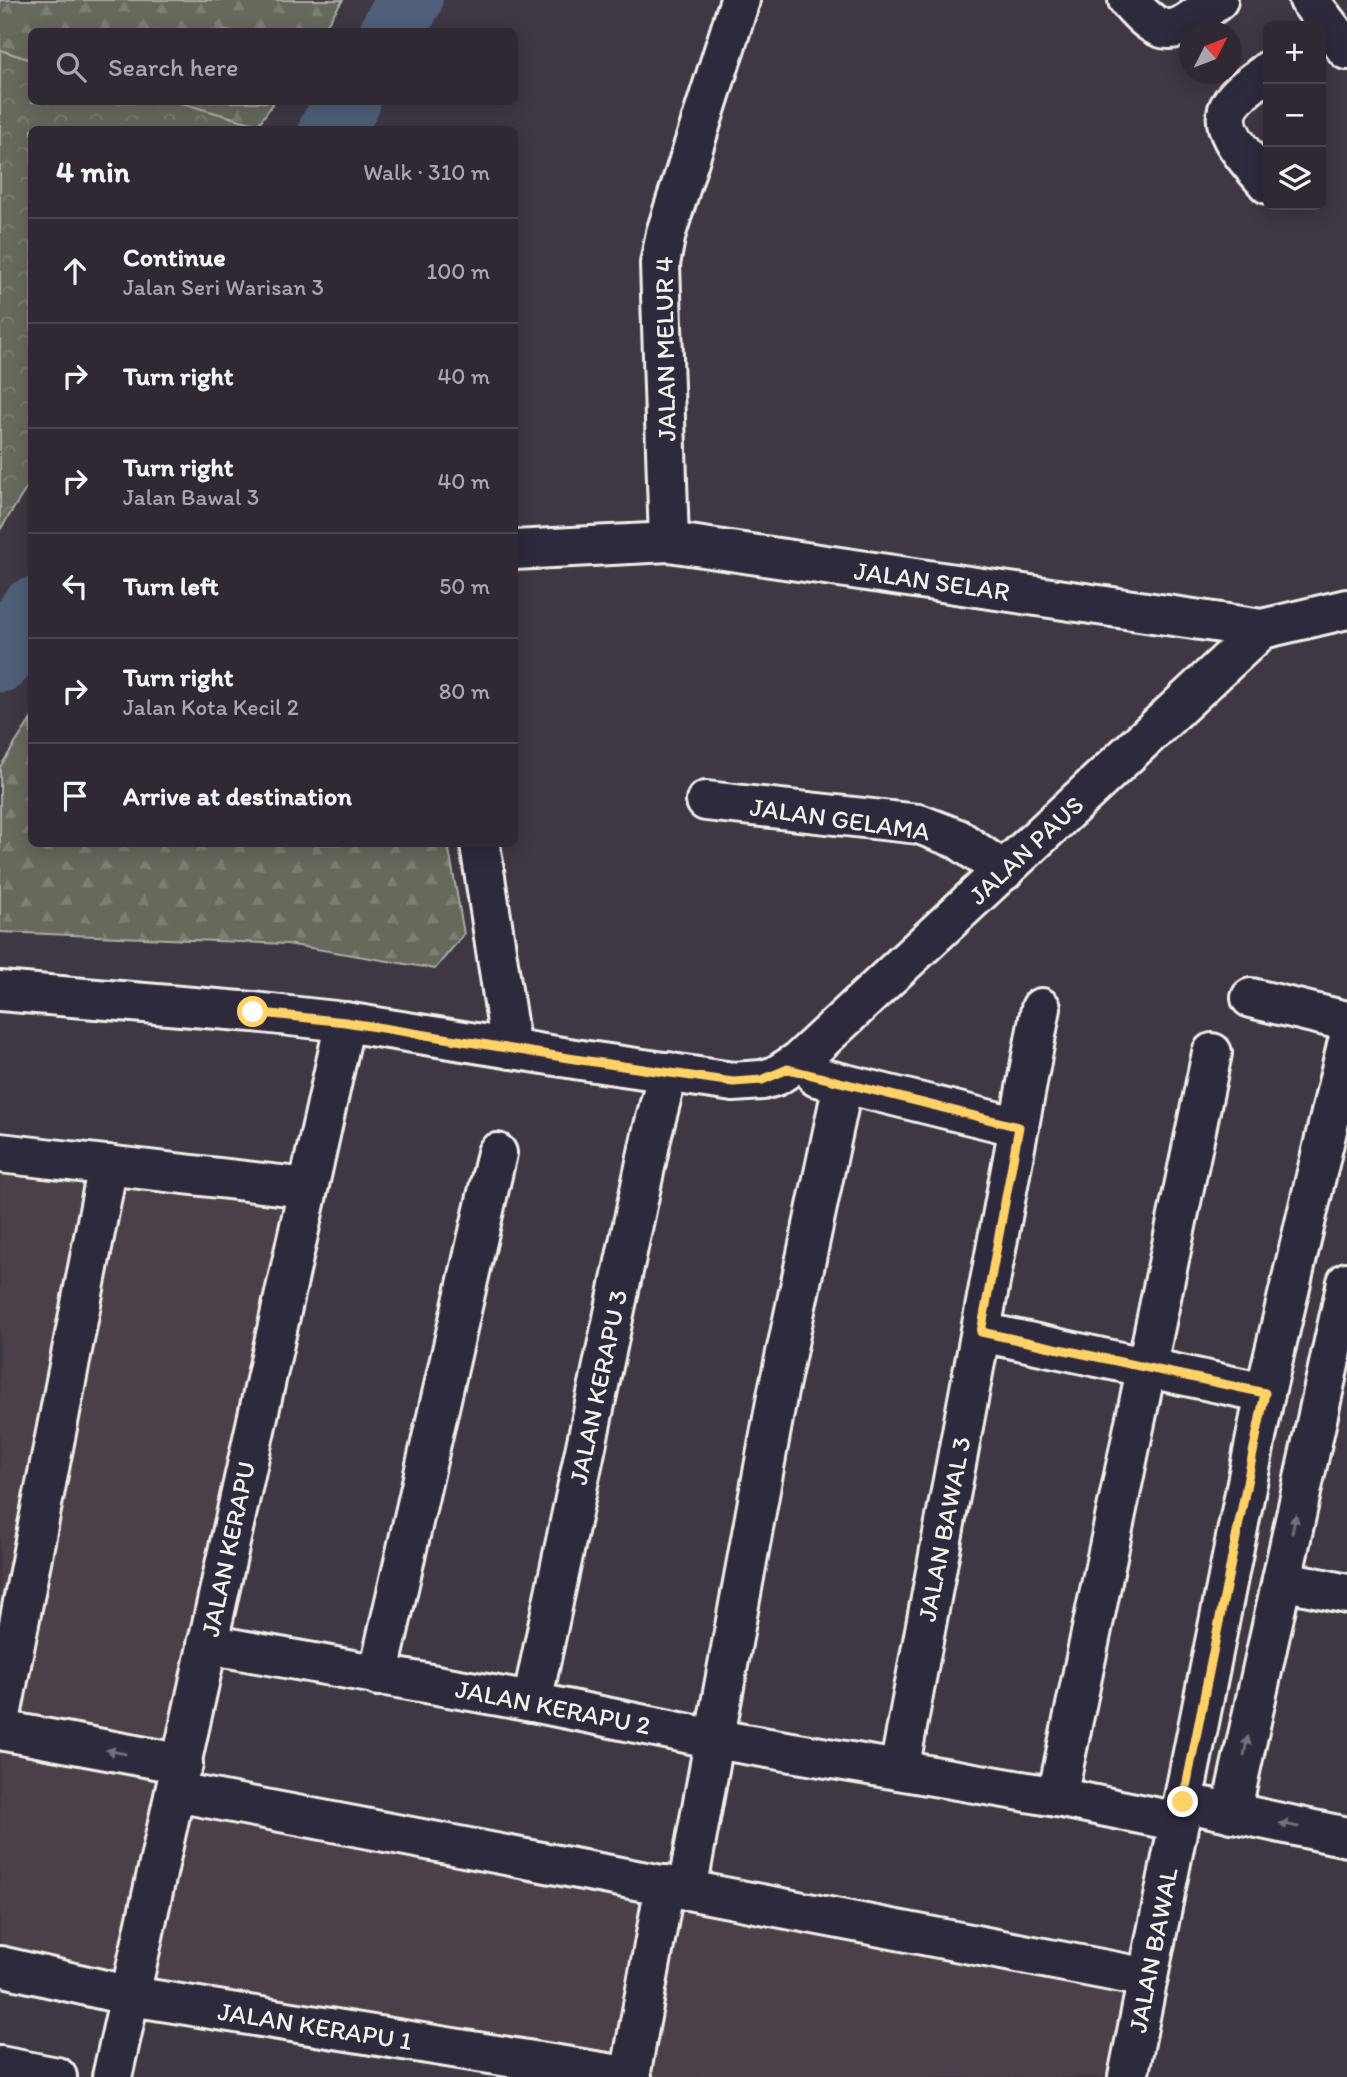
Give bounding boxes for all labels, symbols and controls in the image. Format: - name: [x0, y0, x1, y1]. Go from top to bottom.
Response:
- north arrow: [1179, 21, 1242, 84]
- map controls: [1263, 21, 1326, 210]
- button: +: [1263, 21, 1326, 84]
- search box: [28, 28, 518, 105]
- icon: search: [52, 48, 90, 86]
- text: Search here: [108, 51, 238, 83]
- button: −: [1263, 84, 1326, 147]
- button: layers: [1263, 147, 1326, 210]
- text: 4 min: [56, 153, 130, 190]
- text: Walk · 310 m: [363, 158, 490, 186]
- text: Continue: [123, 241, 226, 273]
- icon: ahead: [56, 252, 94, 290]
- street label: JALAN MELUR 4: [647, 256, 683, 442]
- text: 100 m: [426, 257, 490, 285]
- text: Jalan Seri Warisan 3: [123, 273, 324, 301]
- icon: right: [56, 357, 94, 395]
- text: Turn right: [123, 360, 234, 392]
- text: 40 m: [437, 362, 490, 390]
- text: Turn right: [123, 451, 234, 483]
- icon: right: [56, 462, 94, 500]
- text: 40 m: [437, 467, 490, 495]
- text: Jalan Bawal 3: [123, 483, 259, 511]
- street label: JALAN SELAR: [852, 554, 1012, 608]
- icon: left: [56, 567, 94, 605]
- text: Turn left: [123, 570, 219, 602]
- text: 50 m: [439, 572, 490, 600]
- text: Turn right: [123, 661, 234, 693]
- icon: right: [56, 672, 94, 710]
- text: 80 m: [439, 677, 490, 705]
- text: Jalan Kota Kecil 2: [123, 693, 299, 721]
- icon: arrive: [56, 777, 94, 815]
- text: Arrive at destination: [123, 780, 352, 812]
- street label: JALAN PAUS: [962, 789, 1090, 911]
- street label: JALAN GELAMA: [748, 791, 932, 847]
- route start: [237, 996, 268, 1027]
- street label: JALAN KERAPU 3: [562, 1287, 634, 1487]
- street label: JALAN BAWAL 3: [910, 1434, 978, 1624]
- street label: JALAN KERAPU: [194, 1458, 262, 1640]
- one-way arrow: [1289, 1513, 1300, 1535]
- street label: JALAN KERAPU 2: [453, 1672, 653, 1742]
- one-way arrow: [1240, 1735, 1251, 1757]
- one-way arrow: [105, 1746, 127, 1757]
- route end: [1167, 1786, 1198, 1817]
- one-way arrow: [1278, 1819, 1300, 1830]
- street label: JALAN BAWAL: [1121, 1865, 1185, 2035]
- street label: JALAN KERAPU 1: [216, 1995, 414, 2057]

